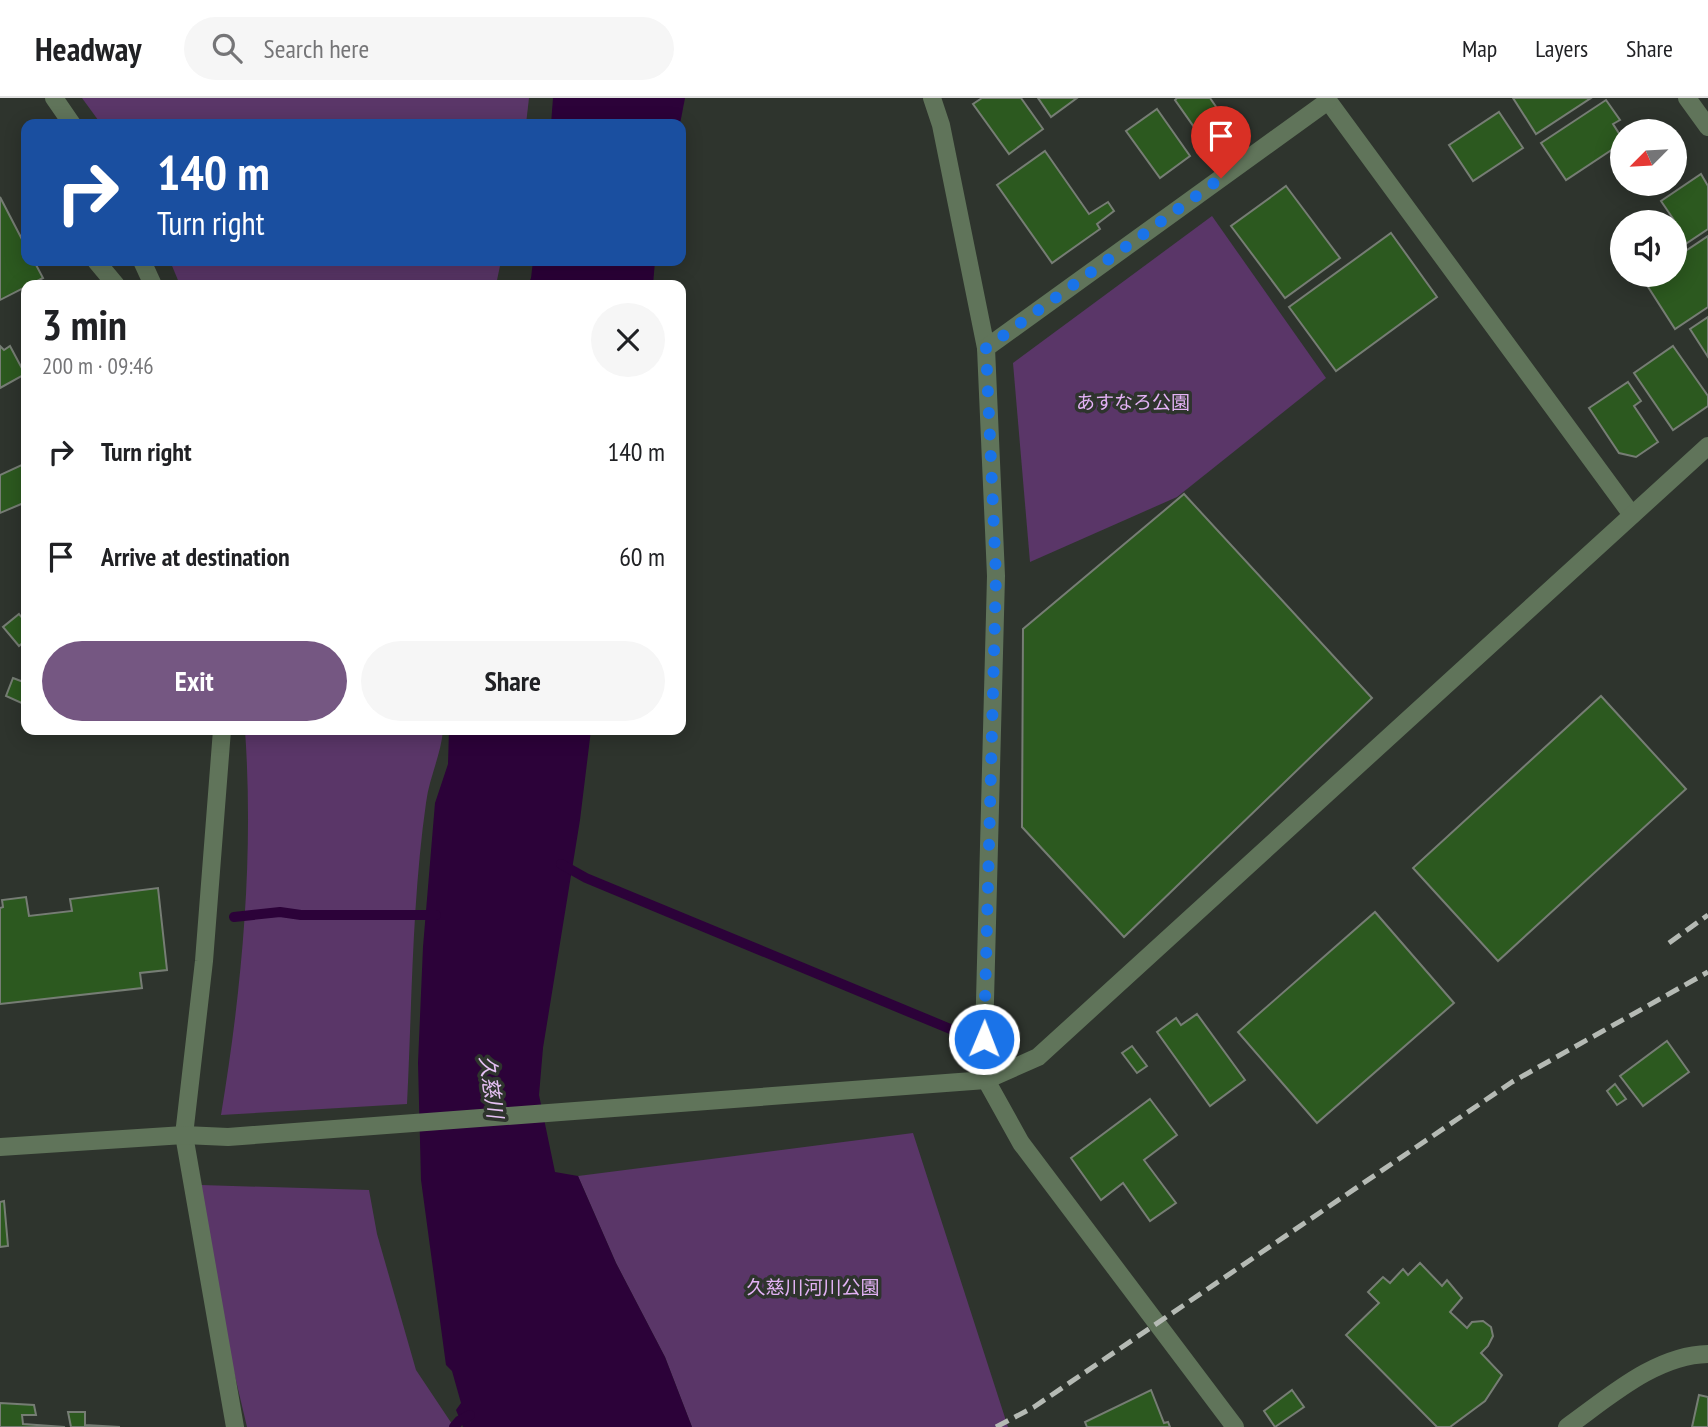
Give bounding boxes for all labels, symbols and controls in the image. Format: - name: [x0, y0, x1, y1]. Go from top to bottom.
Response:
- search box: [184, 17, 674, 80]
- text: Headway: [35, 27, 142, 70]
- icon: search: [208, 29, 246, 67]
- text: Search here: [264, 32, 369, 65]
- text: Map: [1462, 33, 1497, 64]
- text: Layers: [1535, 33, 1588, 64]
- text: Share: [1626, 33, 1673, 64]
- pin: [1191, 106, 1251, 178]
- icon: arrive: [1202, 117, 1240, 155]
- north arrow: [1610, 119, 1687, 196]
- map controls: [1610, 119, 1687, 287]
- text: 140 m: [157, 140, 270, 204]
- icon: right: [42, 147, 133, 238]
- text: Turn right: [157, 202, 265, 244]
- button: sound: [1610, 210, 1687, 287]
- text: 3 min: [42, 297, 127, 352]
- button: close: [591, 303, 665, 377]
- text: 200 m · 09:46: [42, 351, 154, 380]
- park label: あすなろ公園: [1076, 390, 1190, 414]
- icon: right: [42, 433, 80, 471]
- text: Turn right: [101, 435, 192, 468]
- text: 140 m: [607, 435, 665, 468]
- icon: arrive: [42, 538, 80, 576]
- text: Arrive at destination: [101, 540, 290, 573]
- text: 60 m: [619, 540, 665, 573]
- button: Exit: [42, 641, 347, 721]
- button: Share: [361, 641, 665, 721]
- position arrow: [947, 1002, 1021, 1076]
- water label: 久慈川: [474, 1054, 510, 1122]
- park label: 久慈川河川公園: [746, 1275, 880, 1299]

